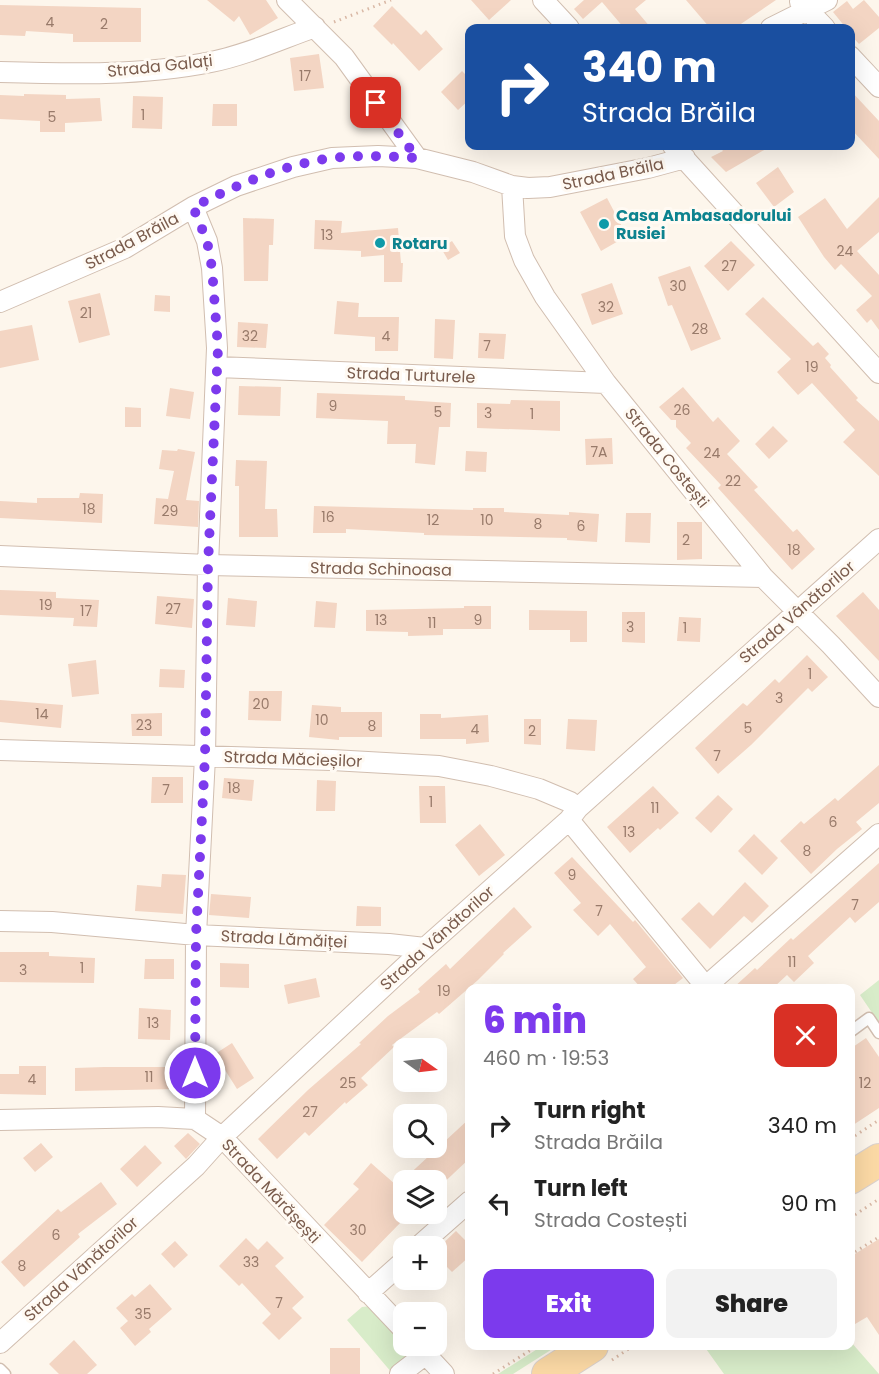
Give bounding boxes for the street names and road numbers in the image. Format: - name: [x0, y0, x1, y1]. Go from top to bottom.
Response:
- street label: Strada Galați: [106, 49, 214, 83]
- street label: Strada Brăila: [560, 152, 666, 196]
- street label: Strada Brăila: [81, 207, 183, 275]
- street label: Strada Turturele: [346, 361, 476, 389]
- street label: Strada Costești: [619, 403, 715, 513]
- street label: Strada Vânătorilor: [734, 555, 860, 669]
- street label: Strada Schinoasa: [310, 556, 452, 582]
- street label: Strada Măcieșilor: [223, 745, 363, 773]
- street label: Strada Vânătorilor: [375, 880, 499, 996]
- street label: Strada Lămăiței: [220, 924, 348, 954]
- street label: Strada Mărășești: [216, 1134, 326, 1248]
- street label: Strada Vânătorilor: [19, 1211, 143, 1327]

